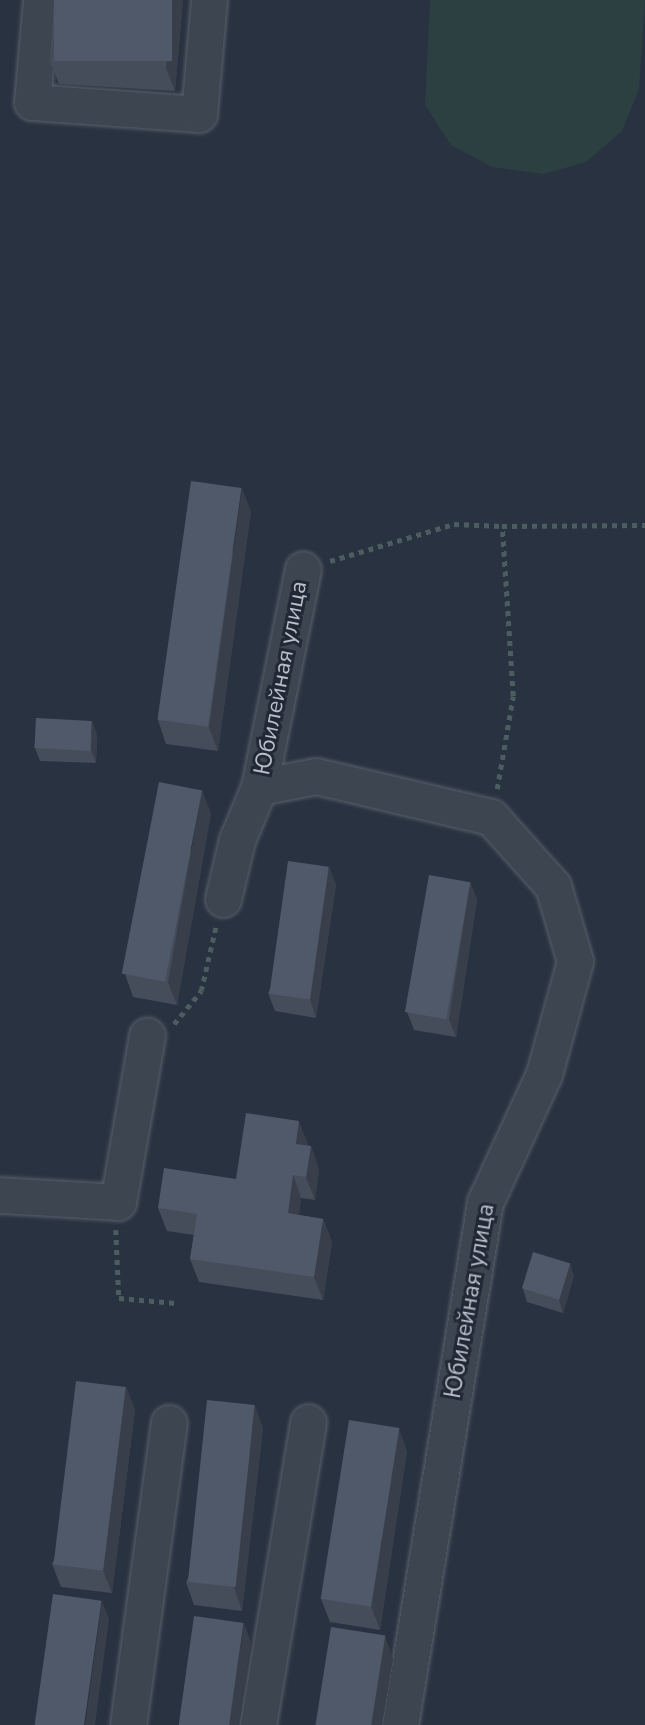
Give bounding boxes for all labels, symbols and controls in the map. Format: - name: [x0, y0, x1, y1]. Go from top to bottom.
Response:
- street label: Юбилейная улица: [249, 579, 313, 777]
- street label: Юбилейная улица: [439, 1202, 501, 1400]

